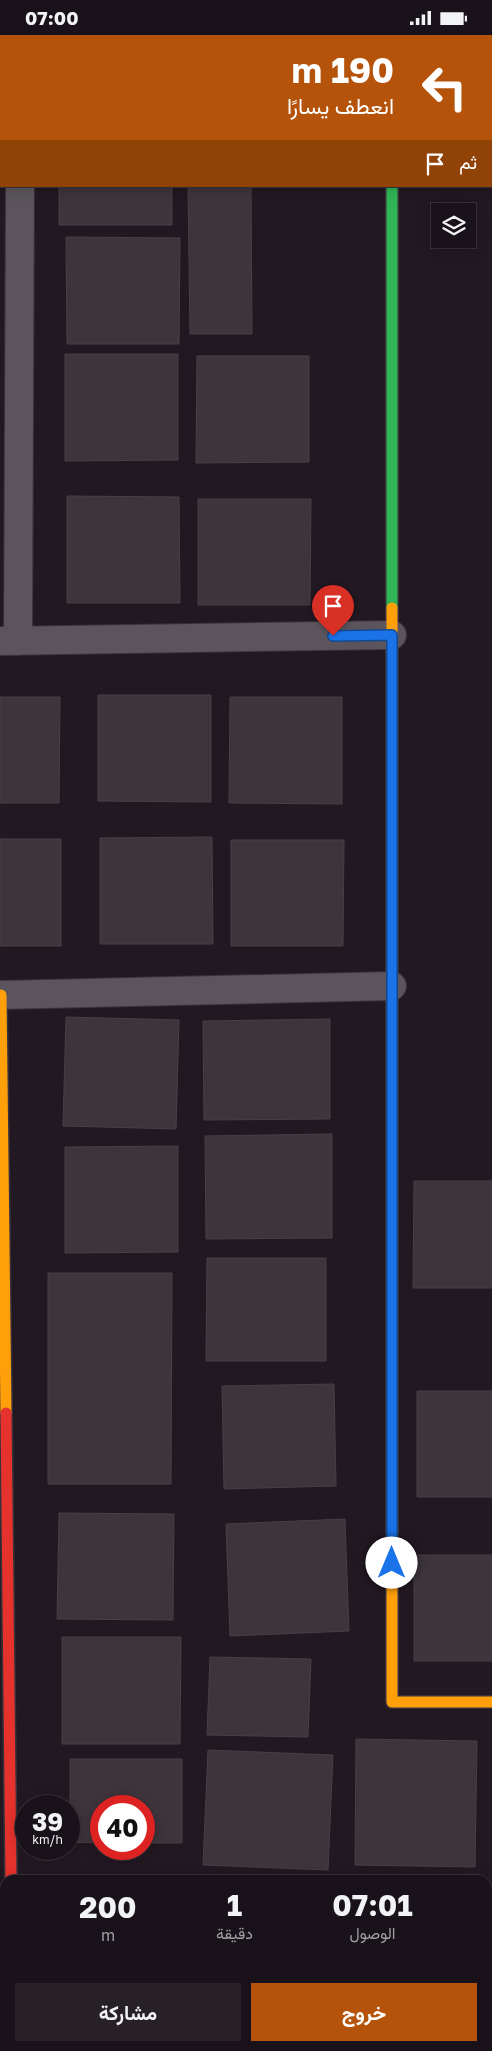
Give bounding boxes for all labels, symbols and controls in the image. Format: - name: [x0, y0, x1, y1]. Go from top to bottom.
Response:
- text: 07:00: [25, 6, 79, 29]
- text: 190 m: [292, 49, 394, 91]
- icon: left: [412, 55, 477, 120]
- text: انعطف يسارًا: [287, 92, 394, 119]
- icon: arrive: [421, 150, 449, 178]
- text: ثم: [459, 150, 477, 173]
- map controls: [431, 203, 476, 248]
- button: layers: [431, 203, 476, 248]
- pin: [312, 585, 354, 636]
- icon: arrive: [319, 592, 347, 620]
- position arrow: [365, 1536, 417, 1588]
- speed limit sign: 40: [90, 1795, 155, 1860]
- text: 39: [32, 1806, 63, 1837]
- text: km/h: [32, 1832, 63, 1847]
- text: 1: [227, 1887, 242, 1923]
- text: 07:01: [332, 1887, 413, 1923]
- text: 200: [79, 1889, 137, 1925]
- text: دقيقة: [216, 1923, 253, 1943]
- text: الوصول: [349, 1923, 396, 1943]
- text: m: [101, 1925, 115, 1945]
- button: مشاركة: [15, 1983, 241, 2041]
- button: خروج: [251, 1983, 477, 2041]

